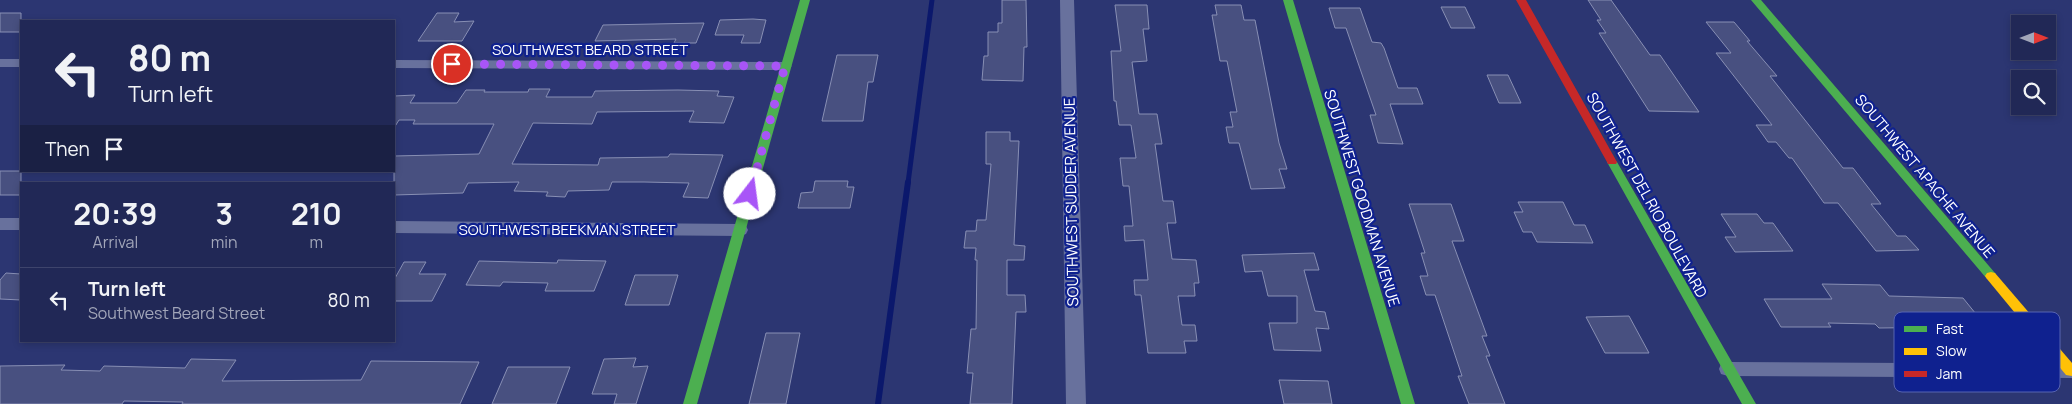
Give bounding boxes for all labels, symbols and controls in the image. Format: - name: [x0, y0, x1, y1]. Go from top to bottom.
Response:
- north arrow: [2011, 15, 2056, 60]
- map controls: [2011, 15, 2056, 115]
- text: 80 m: [128, 34, 211, 82]
- street label: SOUTHWEST BEARD STREET: [492, 39, 688, 60]
- icon: left: [45, 40, 110, 105]
- pin: [431, 43, 473, 85]
- icon: arrive: [438, 50, 466, 78]
- button: search: [2011, 70, 2056, 115]
- text: Turn left: [128, 79, 213, 109]
- street label: SOUTHWEST GOODMAN AVENUE: [1319, 87, 1405, 309]
- street label: SOUTHWEST DEL RIO BOULEVARD: [1582, 88, 1712, 302]
- street label: SOUTHWEST APACHE AVENUE: [1850, 90, 2000, 262]
- street label: SOUTHWEST SUDDER AVENUE: [1059, 97, 1083, 307]
- icon: arrive: [100, 135, 128, 163]
- text: Then: [45, 136, 90, 162]
- position arrow: [723, 167, 775, 219]
- text: 20:39: [73, 193, 157, 234]
- text: 3: [215, 193, 233, 234]
- text: 210: [291, 193, 342, 234]
- street label: SOUTHWEST BEEKMAN STREET: [458, 219, 676, 240]
- text: Arrival: [93, 231, 138, 253]
- text: min: [211, 231, 238, 253]
- text: m: [309, 231, 323, 253]
- text: Turn left: [88, 276, 166, 302]
- icon: left: [45, 286, 73, 314]
- text: 80 m: [327, 287, 370, 313]
- text: Southwest Beard Street: [88, 302, 265, 324]
- legend: [1894, 312, 2060, 392]
- text: Fast: [1936, 319, 1964, 338]
- text: Slow: [1936, 341, 1967, 360]
- text: Jam: [1936, 364, 1962, 383]

